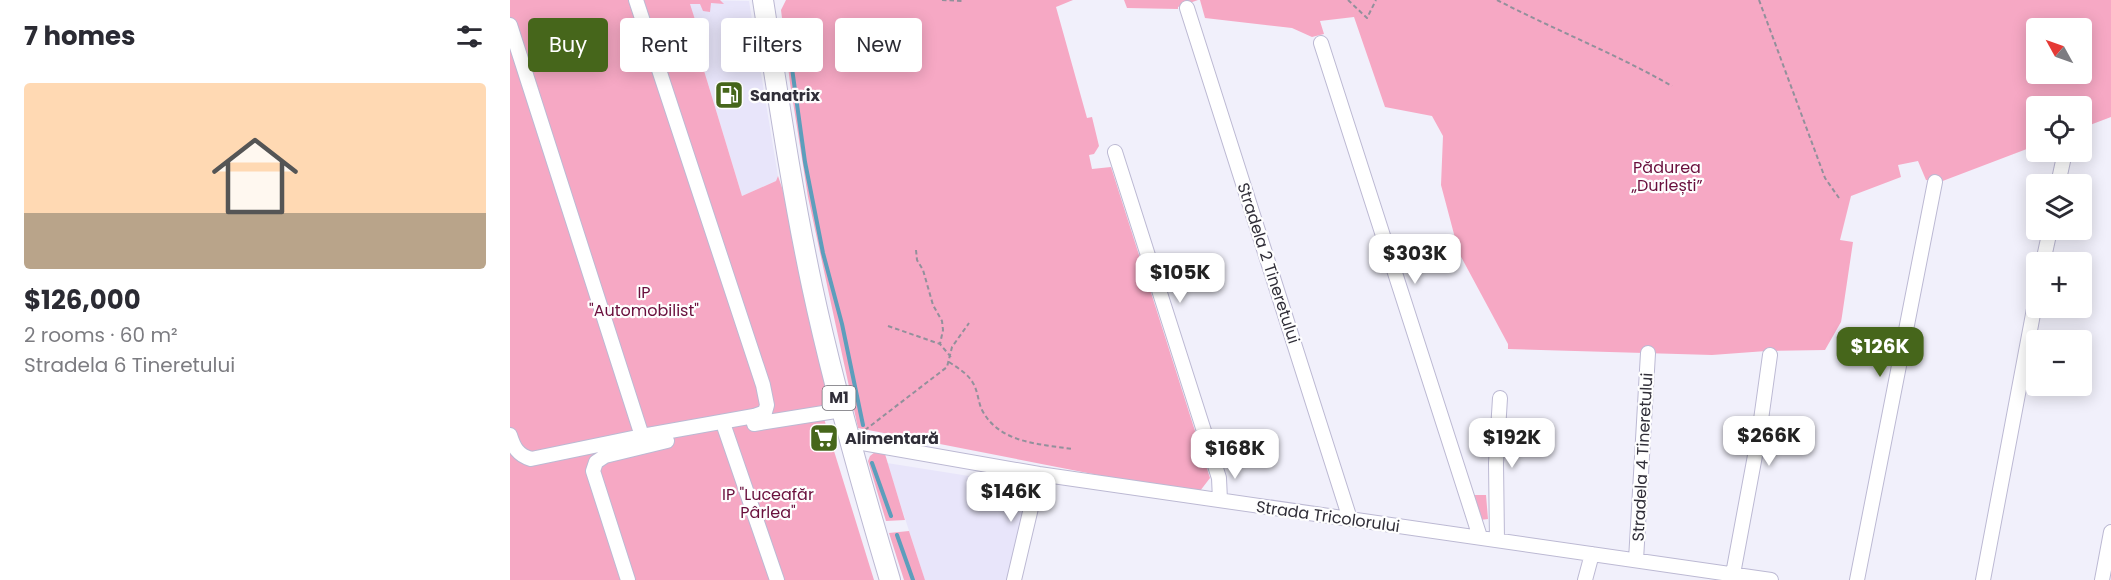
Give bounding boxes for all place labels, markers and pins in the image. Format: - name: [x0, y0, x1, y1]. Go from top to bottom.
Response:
- fuel station icon: Sanatrix: [713, 79, 745, 111]
- place label: Sanatrix: [750, 84, 820, 107]
- pin: $303K: [1373, 234, 1457, 285]
- pin: $105K: [1138, 253, 1222, 304]
- pin: $126K: [1838, 327, 1922, 378]
- pin: $266K: [1727, 416, 1811, 467]
- pin: $192K: [1470, 418, 1554, 469]
- supermarket icon: Alimentară: [808, 422, 840, 454]
- place label: Alimentară: [845, 427, 939, 450]
- pin: $168K: [1193, 429, 1277, 480]
- pin: $146K: [969, 472, 1053, 523]

